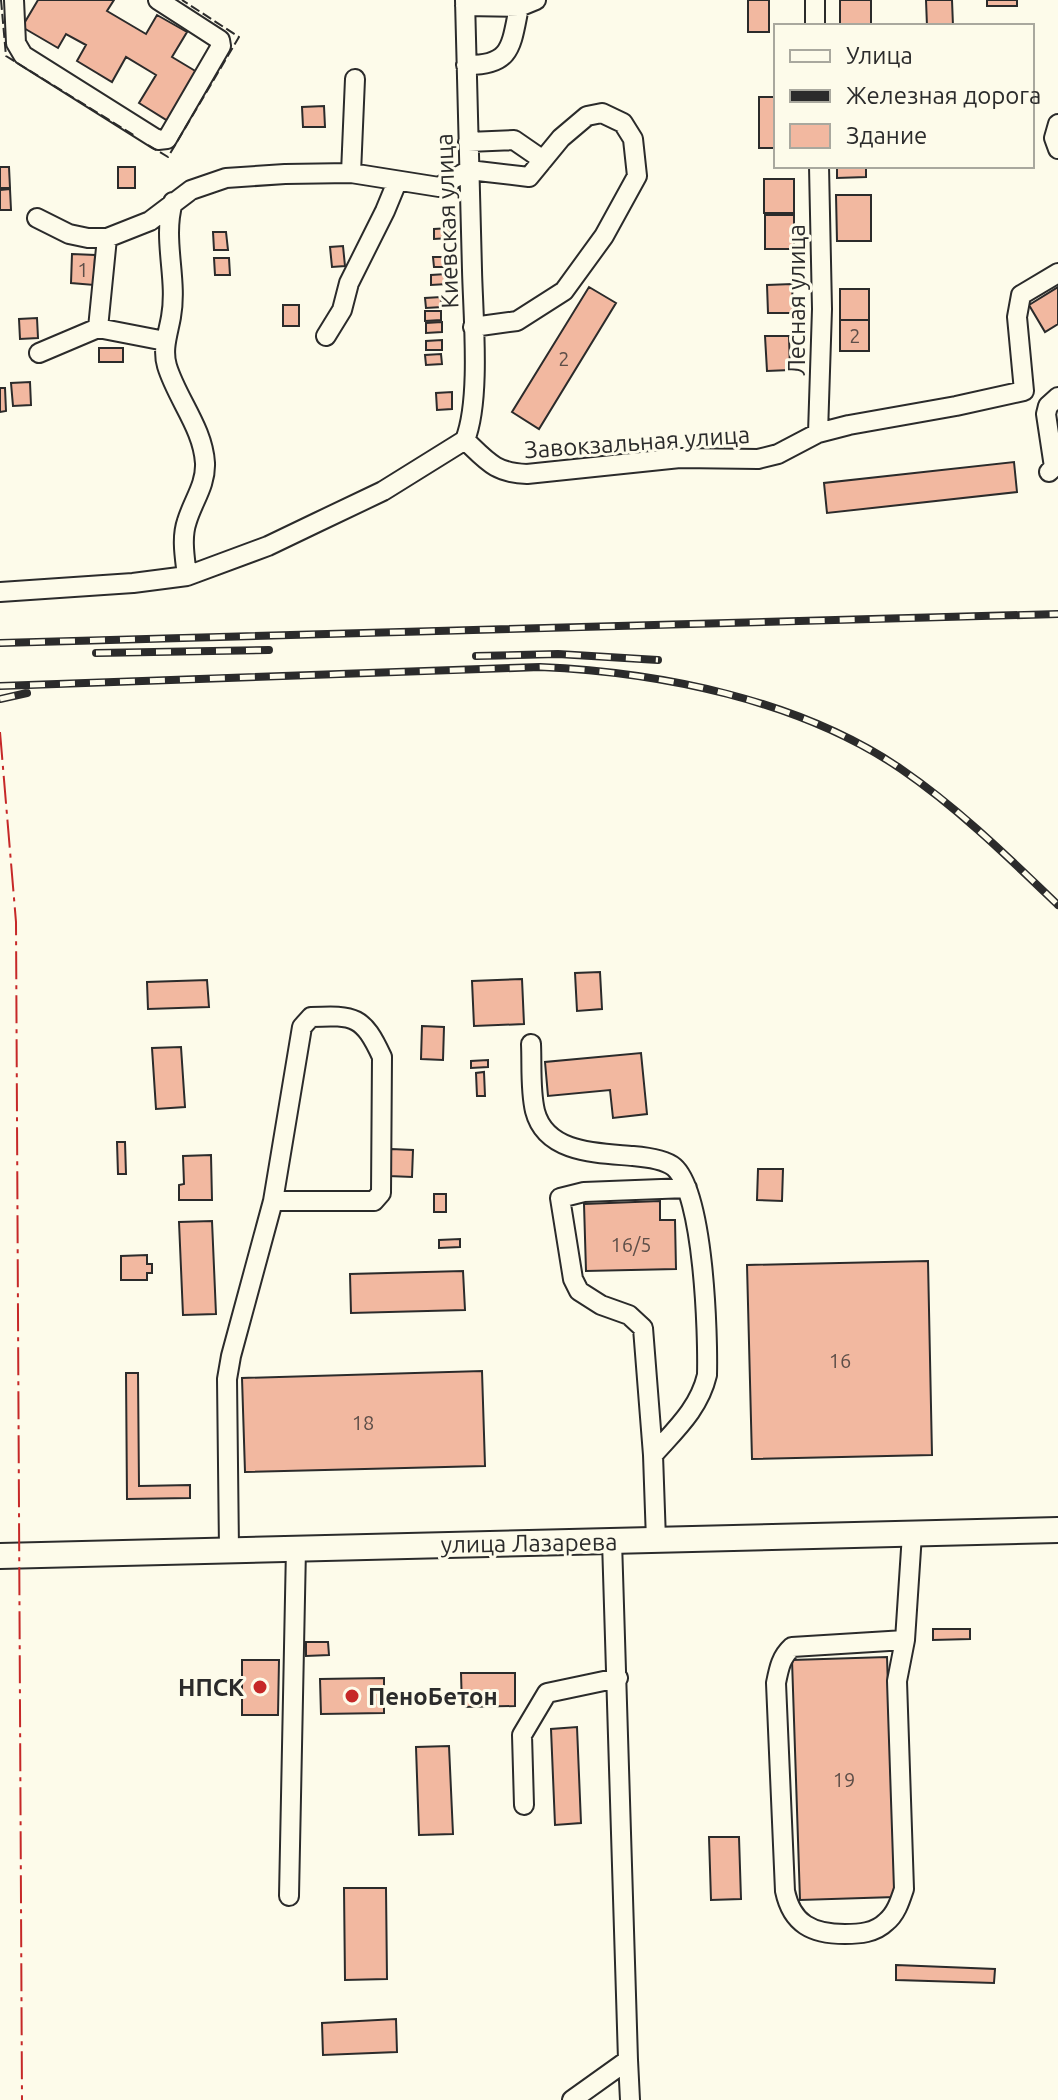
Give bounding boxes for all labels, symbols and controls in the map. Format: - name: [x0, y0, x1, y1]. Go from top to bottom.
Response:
- legend: [774, 24, 1034, 168]
- text: Улица: [846, 42, 913, 69]
- text: Железная дорога: [846, 82, 1041, 109]
- text: Здание: [846, 122, 927, 149]
- street label: Киевская улица: [430, 133, 464, 309]
- street label: Лесная улица: [783, 224, 810, 376]
- house number: 1: [77, 258, 89, 281]
- house number: 2: [849, 324, 861, 347]
- house number: 2: [558, 347, 570, 370]
- street label: Завокзальная улица: [523, 421, 751, 463]
- house number: 16/5: [610, 1233, 652, 1256]
- house number: 16: [829, 1349, 851, 1372]
- house number: 18: [352, 1411, 374, 1434]
- street label: улица Лазарева: [440, 1528, 618, 1558]
- place label: НПСК: [178, 1674, 244, 1701]
- marker: НПСК: [251, 1678, 269, 1696]
- place label: ПеноБетон: [368, 1683, 498, 1710]
- marker: ПеноБетон: [343, 1687, 361, 1705]
- house number: 19: [833, 1768, 855, 1791]

